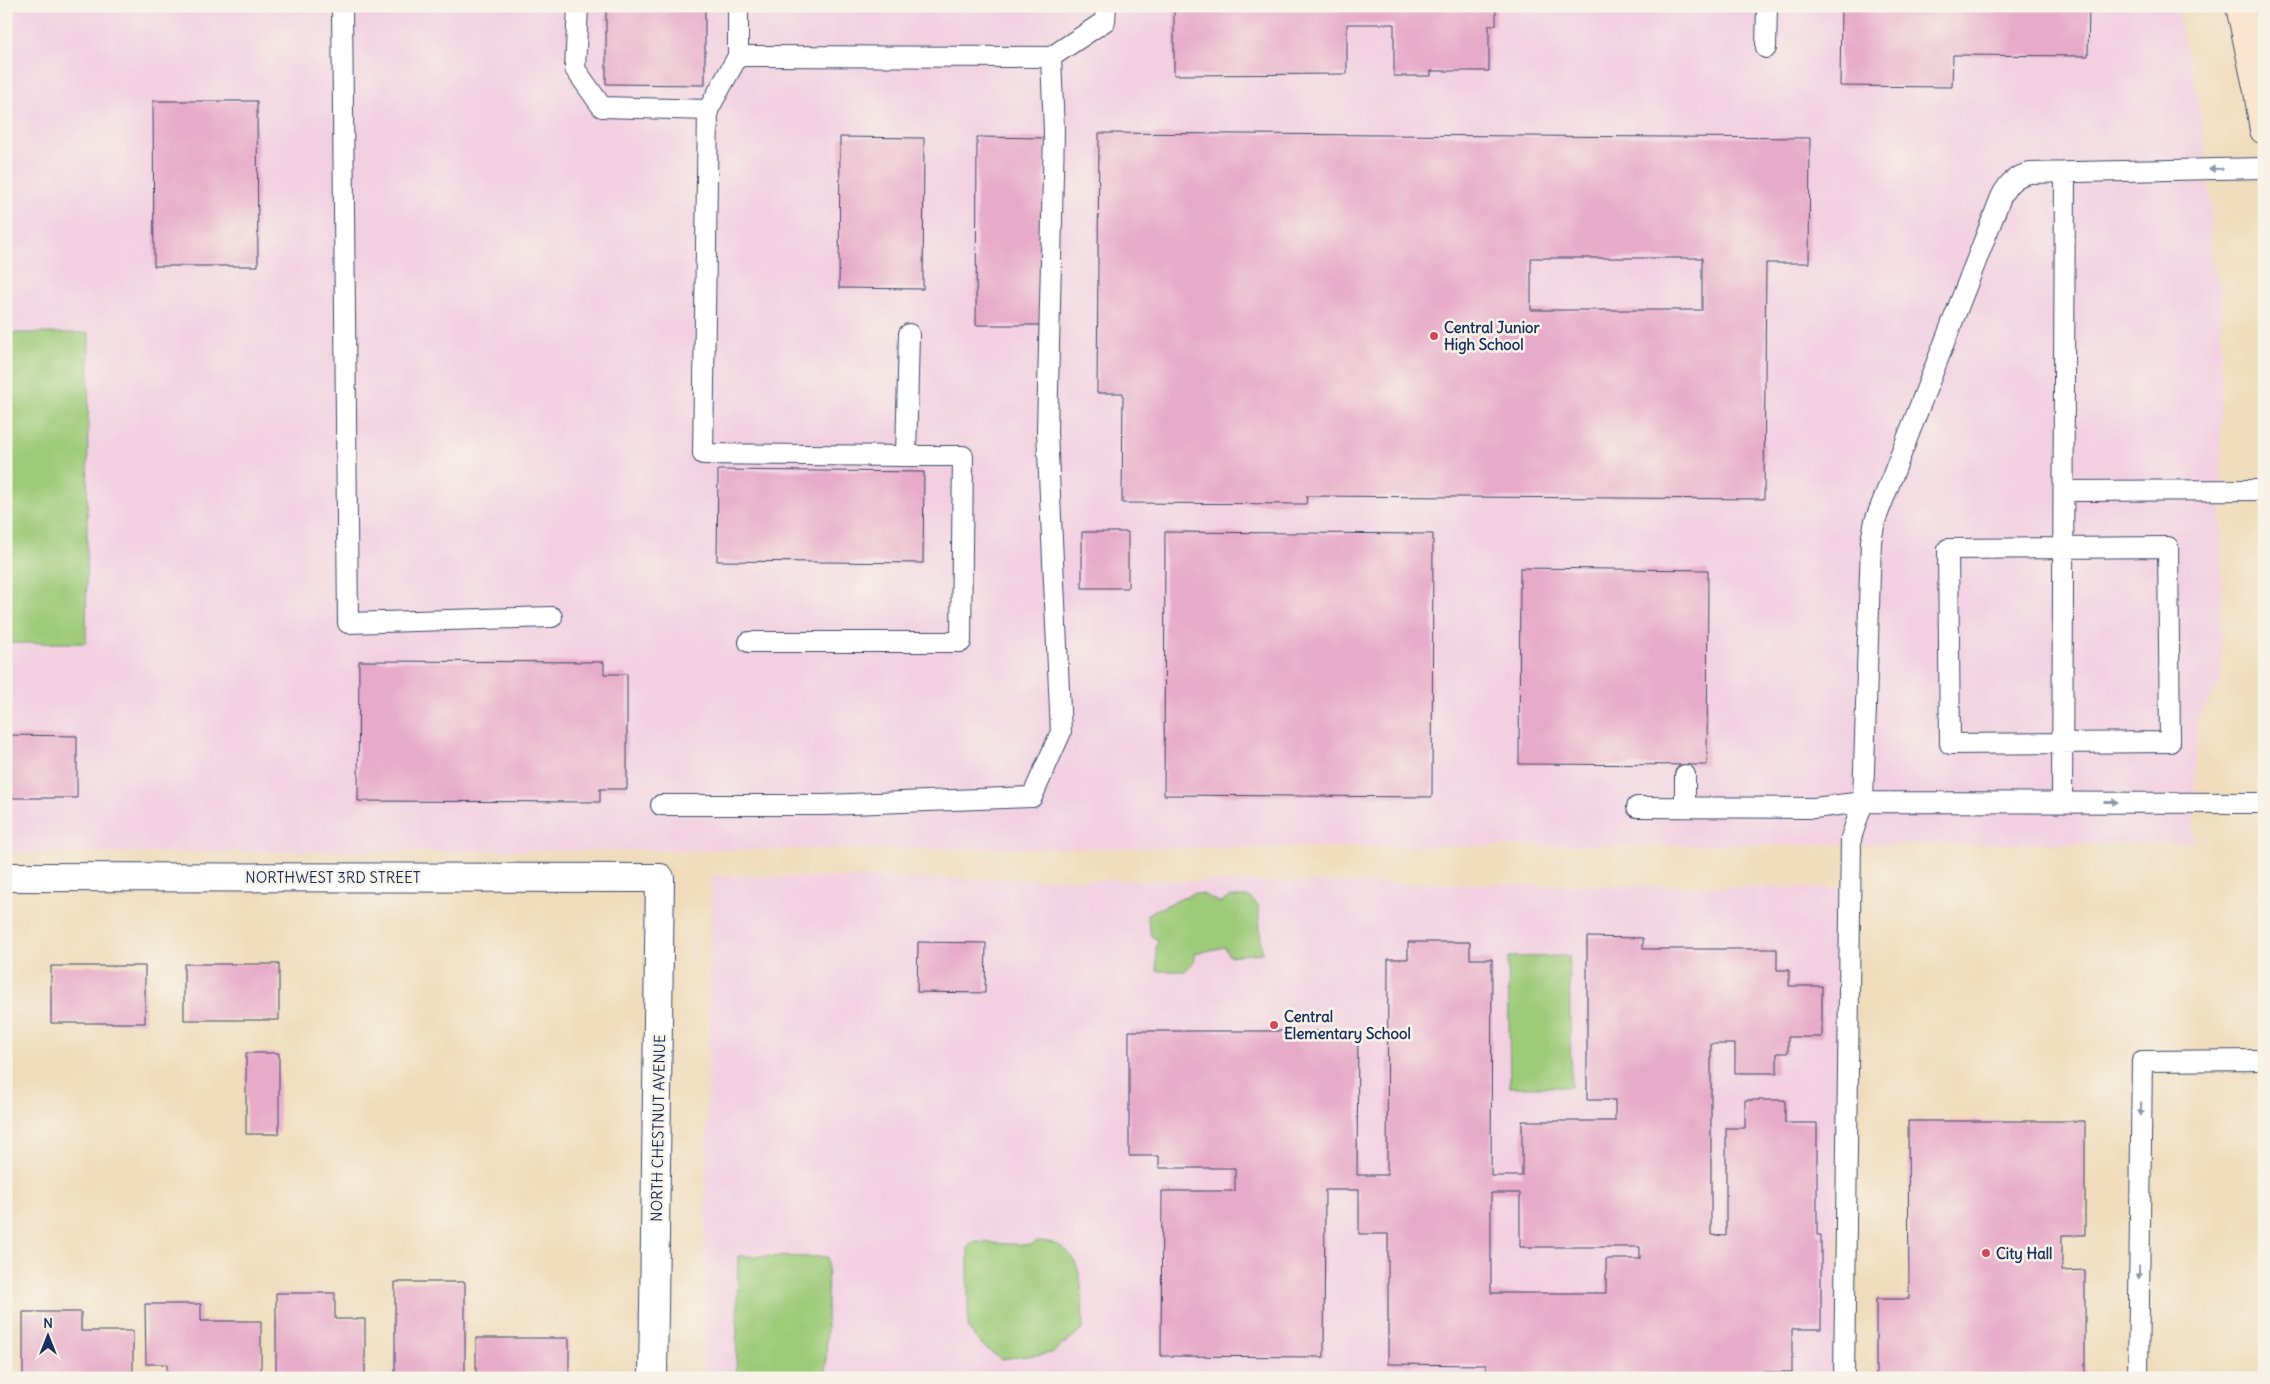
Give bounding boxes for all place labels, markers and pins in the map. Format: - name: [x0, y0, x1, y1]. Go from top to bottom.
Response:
- place label: Central Junior High School: [1444, 318, 1540, 355]
- marker: Central Junior High School: [1428, 330, 1440, 342]
- place label: Central Elementary School: [1284, 1007, 1411, 1044]
- marker: Central Elementary School: [1268, 1019, 1280, 1031]
- place label: City Hall: [1996, 1244, 2052, 1264]
- marker: City Hall: [1980, 1247, 1992, 1259]

